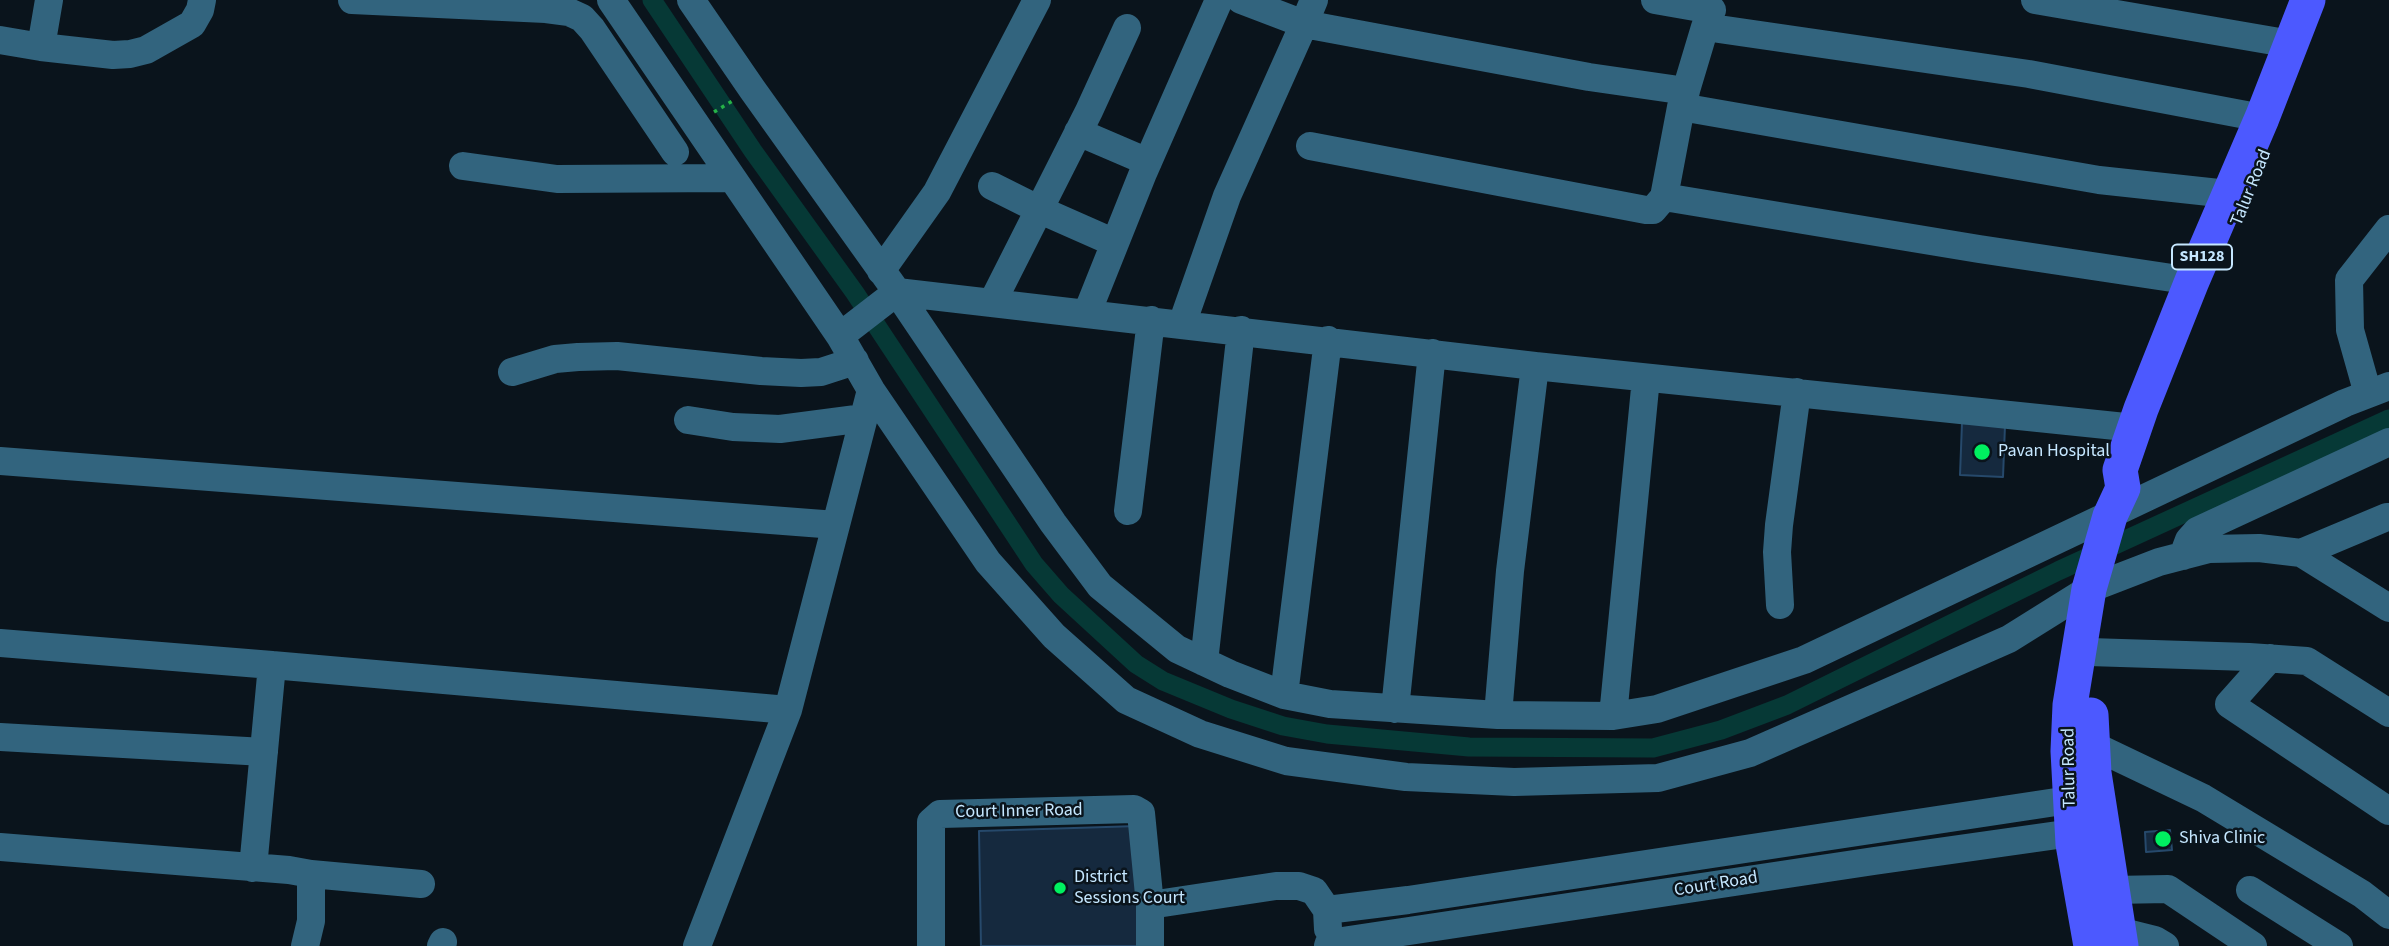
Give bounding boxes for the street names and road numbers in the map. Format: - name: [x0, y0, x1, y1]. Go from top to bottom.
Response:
- street label: Talur Road: [2227, 147, 2277, 229]
- road number: SH128: [2172, 244, 2232, 270]
- street label: Talur Road: [2059, 728, 2081, 808]
- street label: Court Inner Road: [955, 800, 1083, 824]
- street label: Court Road: [1673, 868, 1759, 902]

